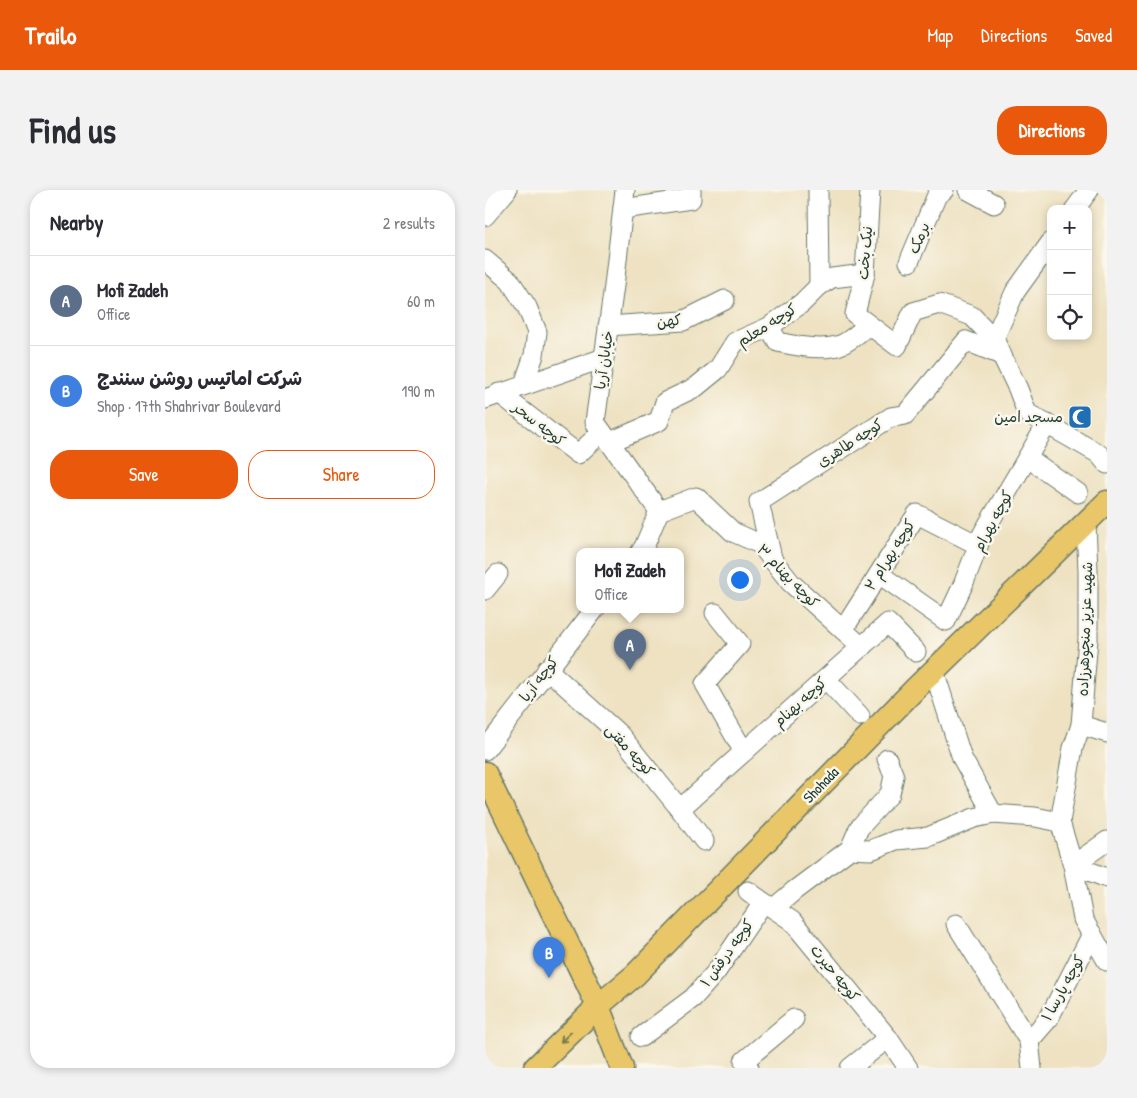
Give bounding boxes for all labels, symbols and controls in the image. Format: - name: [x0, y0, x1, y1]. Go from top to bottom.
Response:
- text: Trailo: [25, 19, 76, 51]
- text: Map: [928, 23, 953, 48]
- text: Directions: [981, 23, 1047, 48]
- text: Saved: [1075, 23, 1112, 48]
- button: Directions: [997, 106, 1107, 155]
- text: Find us: [30, 107, 116, 154]
- map controls: [1047, 205, 1092, 340]
- button: +: [1047, 205, 1092, 250]
- text: Nearby: [50, 208, 103, 237]
- text: 2 results: [383, 212, 435, 234]
- street label: برمک: [903, 219, 935, 257]
- street label: نیک بخت: [852, 225, 877, 281]
- button: −: [1047, 250, 1092, 295]
- text: Mofi Zadeh: [97, 277, 168, 303]
- text: A: [62, 290, 70, 312]
- text: 60 m: [407, 290, 435, 312]
- button: locate: [1047, 295, 1092, 340]
- street label: کوچه معلم: [733, 298, 802, 353]
- text: Office: [97, 303, 130, 325]
- street label: کهن: [655, 309, 683, 332]
- street label: خیابان آریا: [589, 329, 618, 391]
- text: شرکت اماتیس روشن سنندج: [97, 365, 302, 391]
- text: B: [62, 380, 70, 402]
- text: 190 m: [402, 380, 435, 402]
- text: Shop · 17th Shahrivar Boulevard: [97, 395, 281, 417]
- street label: کوچه سحر: [507, 395, 570, 451]
- mosque icon: مسجد امین: [1067, 404, 1093, 430]
- place label: مسجد امین: [994, 406, 1063, 427]
- street label: کوچه طاهری: [813, 413, 887, 472]
- button: Save: [50, 450, 238, 499]
- button: Share: [248, 450, 435, 499]
- street label: کوچه بهرام: [968, 486, 1019, 556]
- street label: کوچه بهرام ۲: [859, 515, 922, 596]
- street label: کوچه بهنام ۳: [751, 539, 824, 614]
- popup: [576, 548, 684, 613]
- text: Mofi Zadeh: [595, 557, 665, 583]
- street label: شهید عزیز منچوهرزاده: [1072, 561, 1097, 697]
- your location: [727, 567, 753, 593]
- text: Office: [595, 583, 628, 605]
- pin: A: [614, 629, 646, 670]
- street label: کوچه آریا: [514, 651, 563, 706]
- street label: کوچه بهنام: [768, 672, 832, 733]
- street label: کوچه مفتی: [601, 719, 660, 781]
- street label: Shohada: [798, 762, 843, 807]
- street label: کوچه درفش ۱: [695, 914, 758, 991]
- pin: B: [533, 937, 565, 978]
- street label: کوچه حیرت: [806, 940, 865, 1006]
- street label: کوچه پارسا ۱: [1036, 951, 1089, 1025]
- one-way arrow: [560, 1031, 572, 1043]

